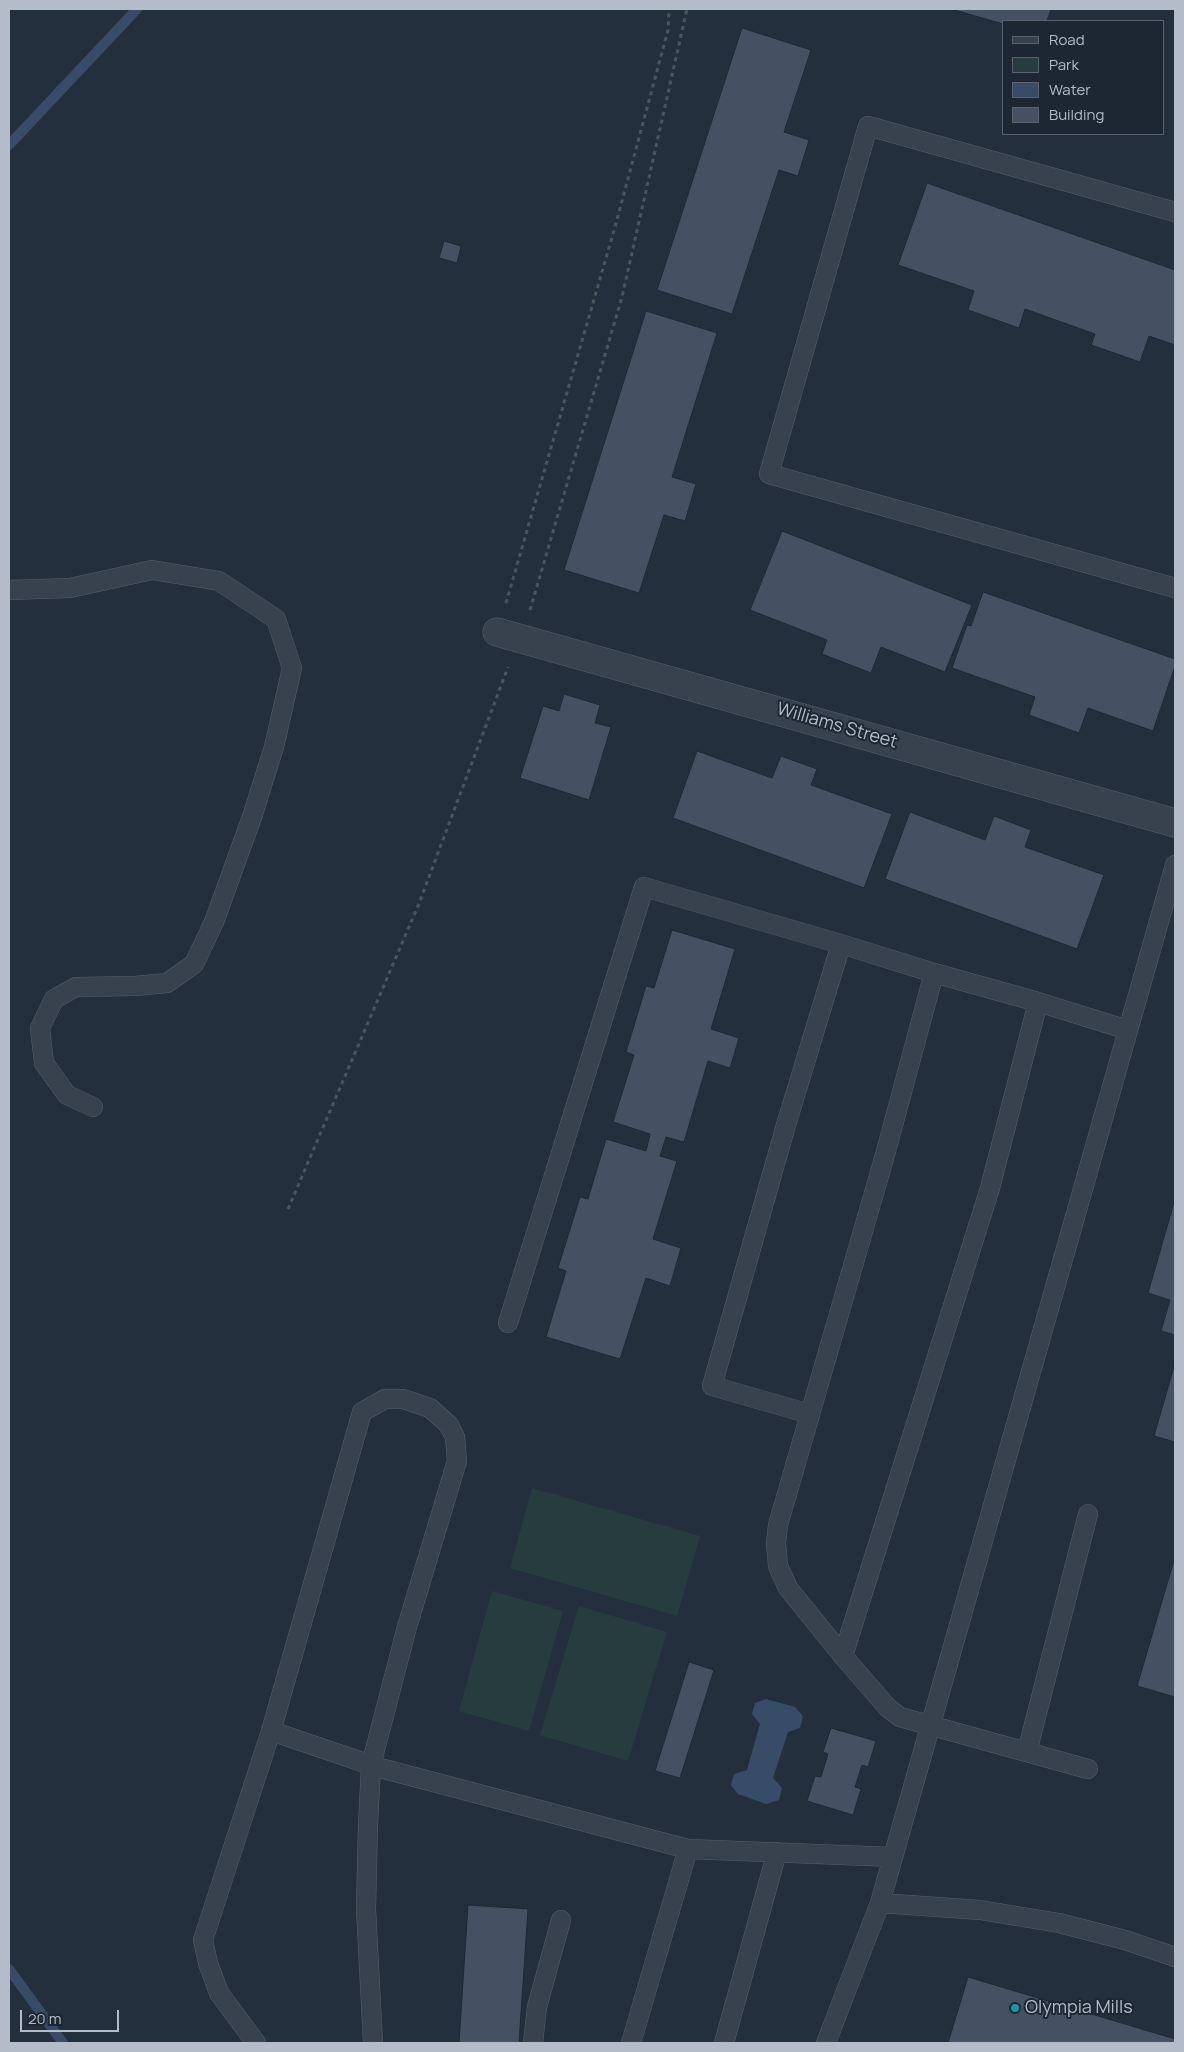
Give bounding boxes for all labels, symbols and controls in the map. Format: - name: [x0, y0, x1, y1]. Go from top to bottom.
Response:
- legend: [1002, 20, 1164, 135]
- text: Road: [1049, 29, 1085, 50]
- text: Park: [1049, 54, 1079, 75]
- text: Water: [1049, 79, 1091, 100]
- text: Building: [1049, 104, 1104, 125]
- street label: Williams Street: [774, 698, 900, 754]
- place label: Olympia Mills: [1025, 1997, 1133, 2019]
- scale bar: [22, 2000, 121, 2032]
- marker: Olympia Mills: [1009, 2002, 1021, 2014]
- text: 20 m: [28, 2008, 61, 2029]

